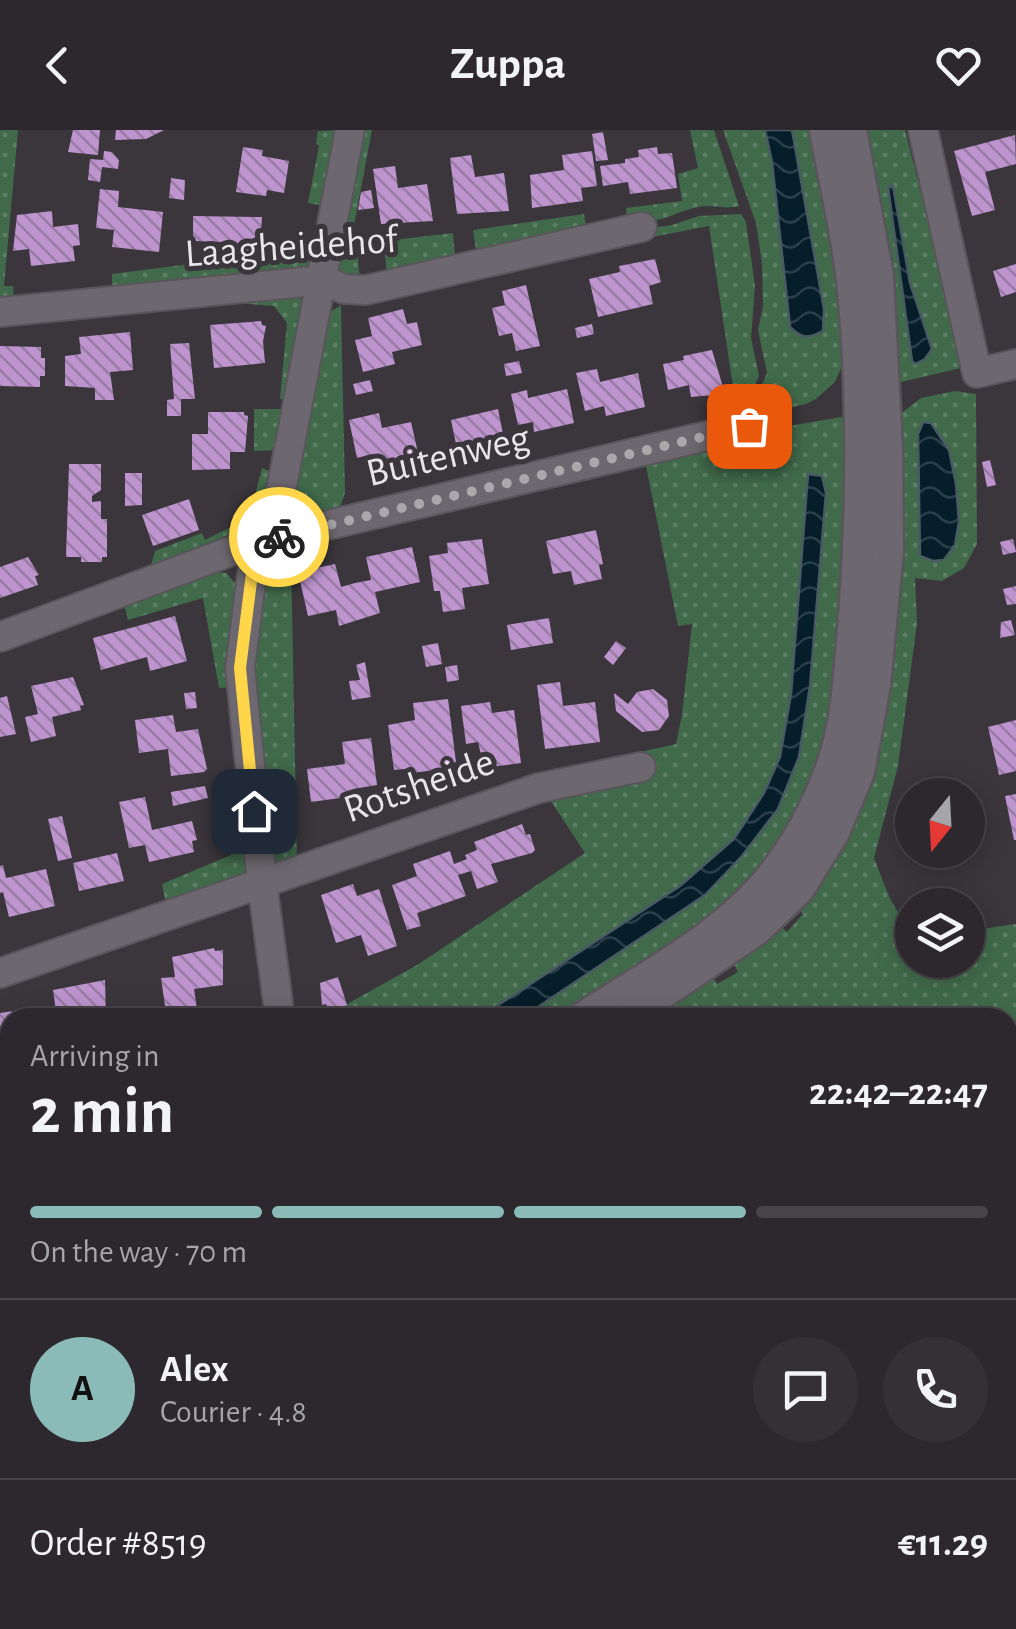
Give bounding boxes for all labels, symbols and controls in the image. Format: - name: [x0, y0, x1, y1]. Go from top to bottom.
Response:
- icon: back: [30, 38, 85, 93]
- icon: heart: [931, 38, 986, 93]
- text: Zuppa: [450, 42, 566, 87]
- street label: Laagheidehof: [183, 219, 400, 274]
- pin: [707, 384, 792, 469]
- icon: bag: [722, 399, 777, 454]
- street label: Buitenweg: [363, 418, 534, 494]
- courier: [229, 487, 329, 587]
- icon: bike: [252, 510, 307, 565]
- street label: Rotsheide: [339, 742, 499, 830]
- pin: [212, 769, 297, 854]
- north arrow: [895, 778, 985, 868]
- map controls: [895, 778, 985, 978]
- icon: home: [227, 784, 282, 839]
- button: layers: [895, 888, 985, 978]
- text: Arriving in: [30, 1040, 159, 1072]
- text: 22:42–22:47: [809, 1074, 988, 1112]
- text: 2 min: [30, 1080, 174, 1145]
- text: On the way · 70 m: [30, 1236, 247, 1268]
- button: chat: [753, 1337, 858, 1442]
- button: phone: [883, 1337, 988, 1442]
- text: Alex: [160, 1351, 229, 1389]
- text: A: [71, 1370, 94, 1408]
- text: Courier · 4.8: [160, 1396, 307, 1428]
- text: Order #8519: [30, 1525, 207, 1563]
- text: €11.29: [898, 1525, 988, 1563]

